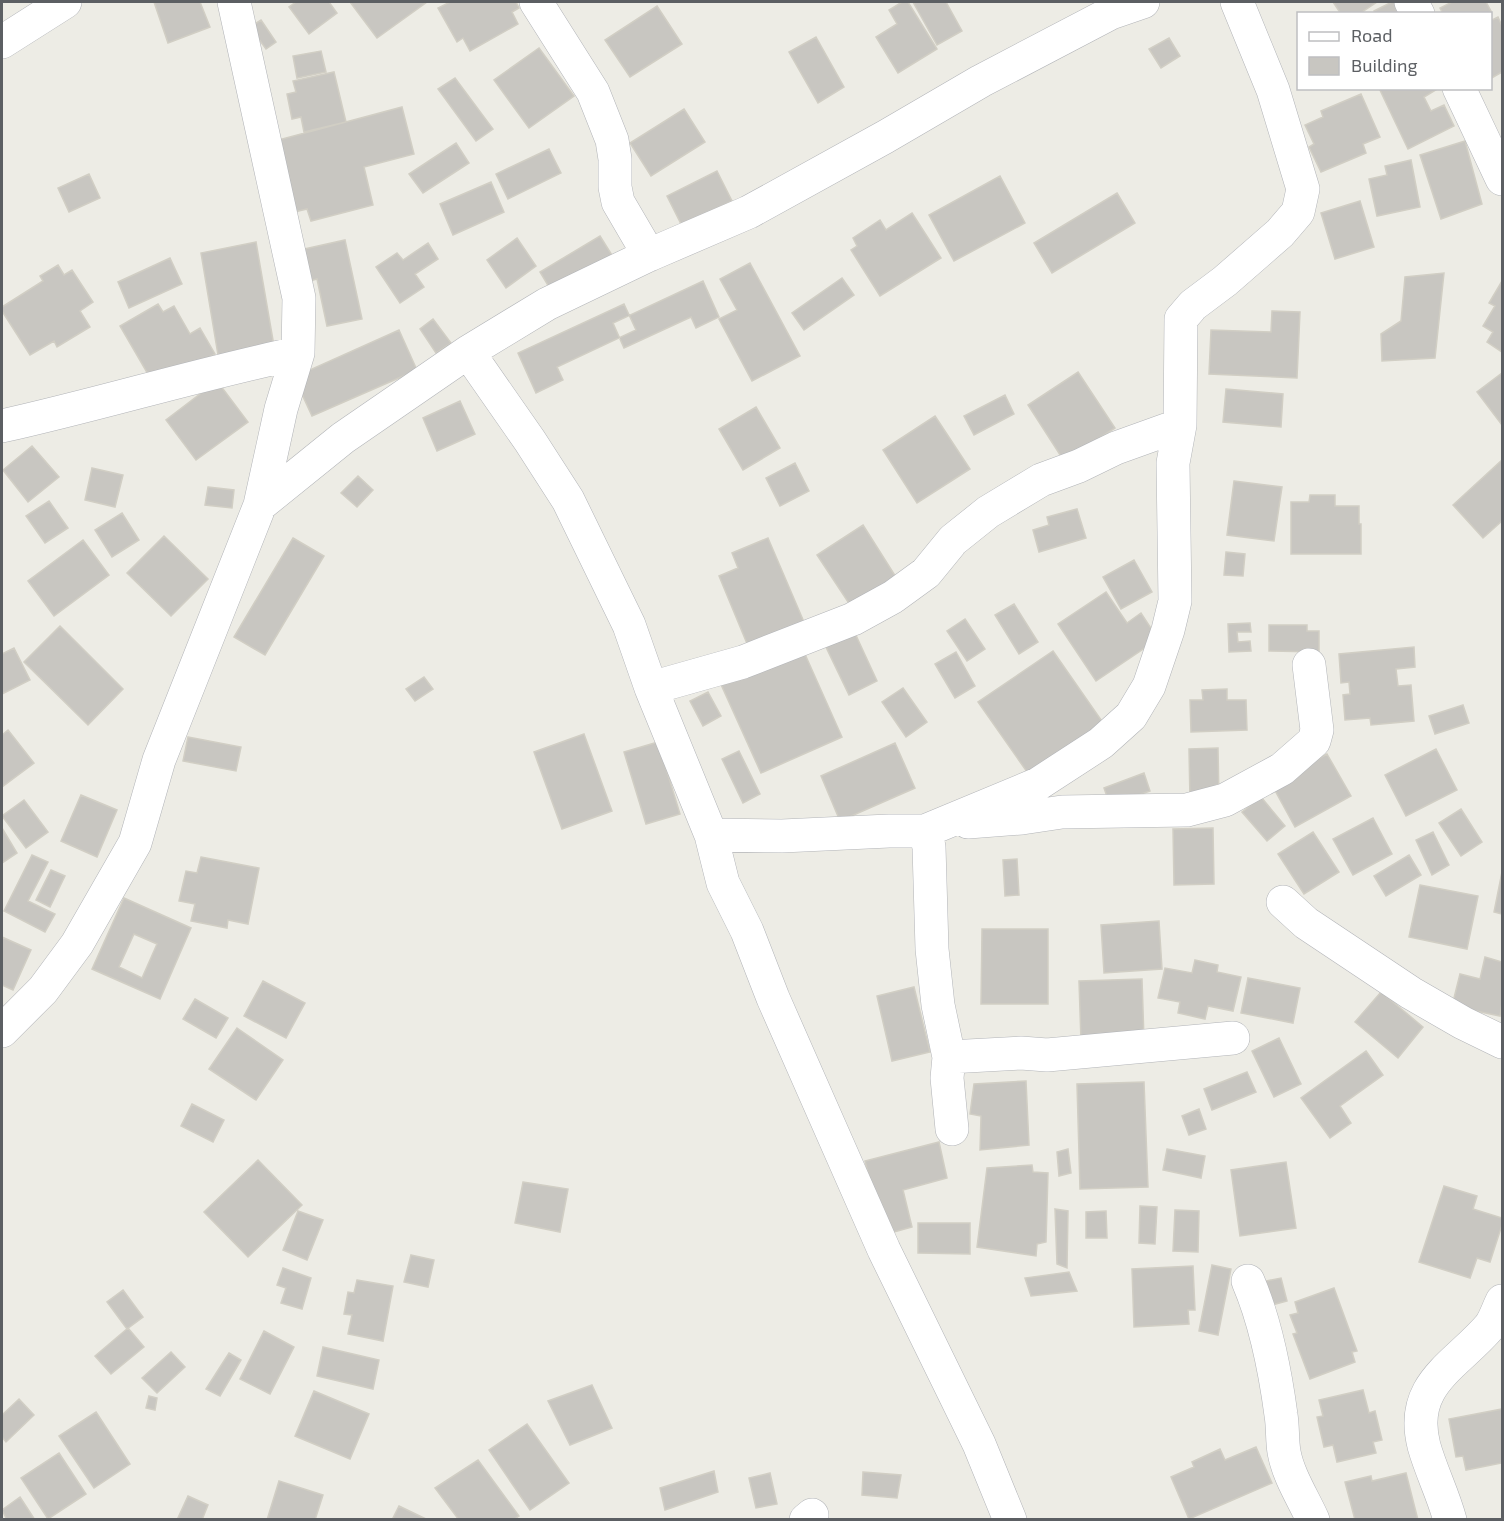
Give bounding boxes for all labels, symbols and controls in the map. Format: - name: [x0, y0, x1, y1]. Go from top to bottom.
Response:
- legend: [1297, 12, 1492, 90]
- text: Road: [1351, 24, 1392, 46]
- text: Building: [1351, 54, 1418, 76]

